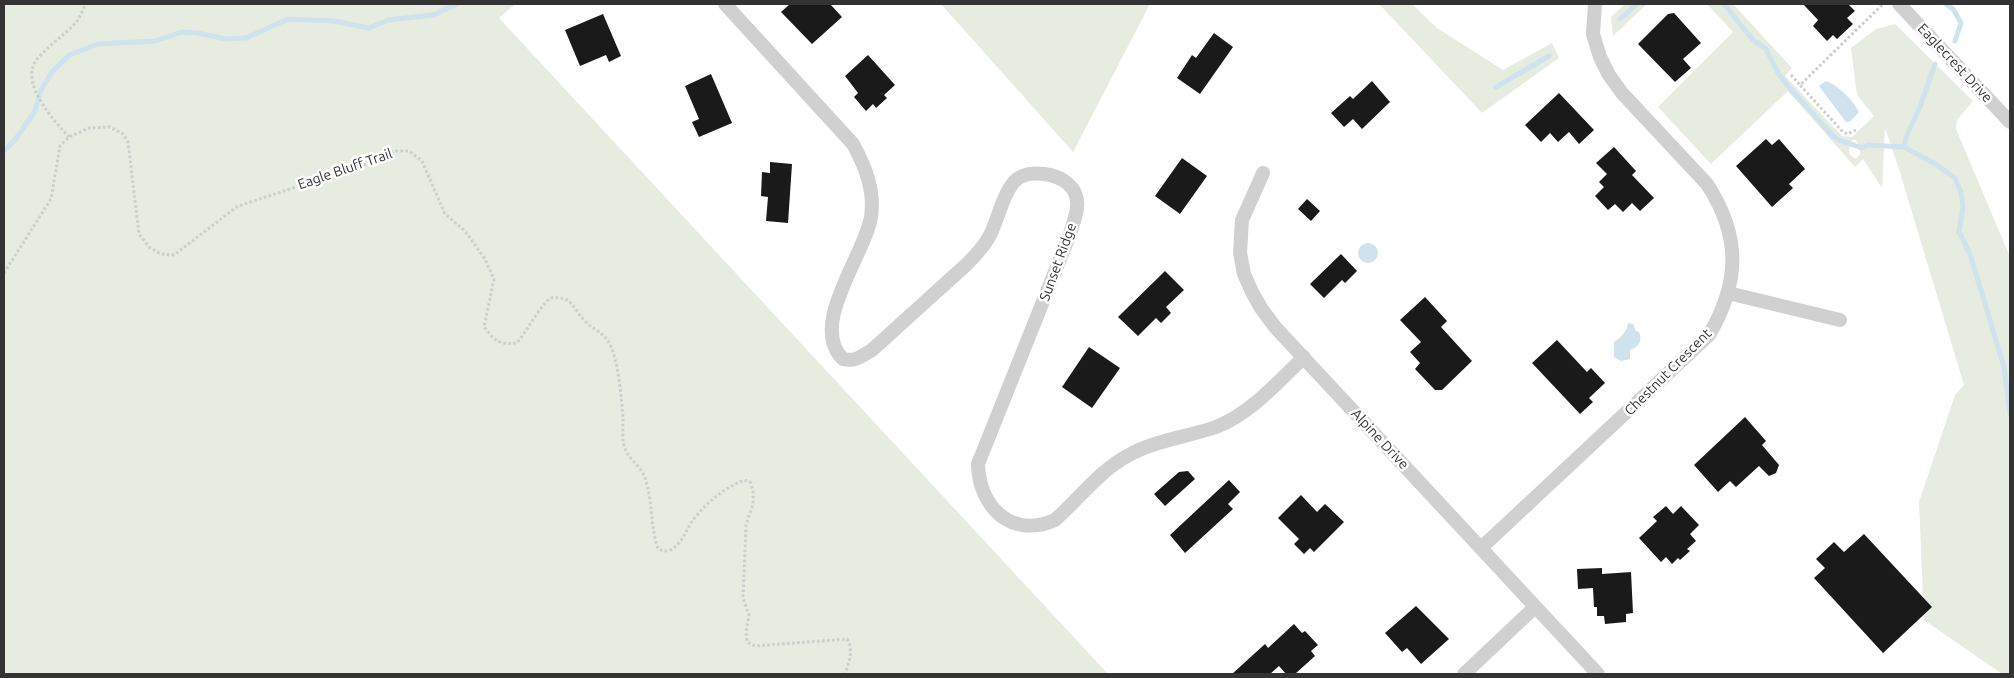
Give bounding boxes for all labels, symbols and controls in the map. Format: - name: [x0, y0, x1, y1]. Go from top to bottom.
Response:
- street label: Eaglecrest Drive: [1914, 20, 1996, 106]
- street label: Eagle Bluff Trail: [295, 145, 395, 193]
- street label: Sunset Ridge: [1036, 221, 1080, 303]
- street label: Chestnut Crescent: [1621, 325, 1715, 419]
- street label: Alpine Drive: [1348, 405, 1412, 473]

